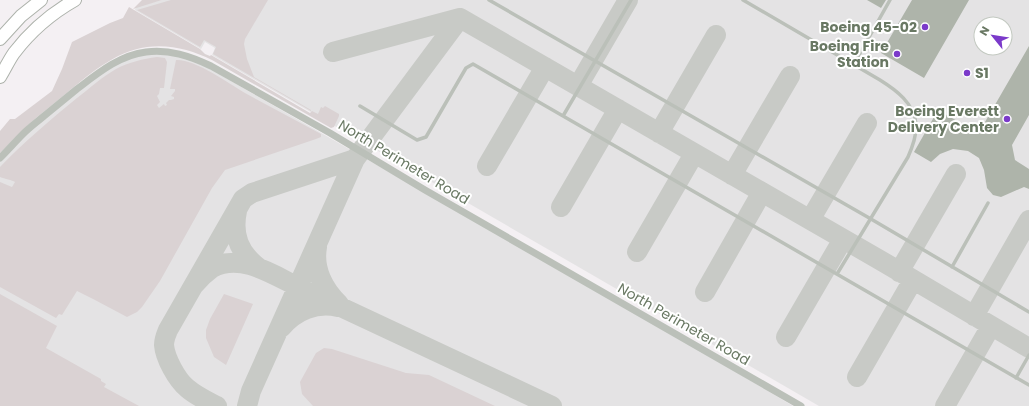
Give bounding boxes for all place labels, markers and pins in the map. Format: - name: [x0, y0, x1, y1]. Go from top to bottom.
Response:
- place label: Boeing 45-02: [820, 17, 917, 37]
- marker: Boeing 45-02: [920, 22, 930, 32]
- place label: Boeing Fire Station: [810, 36, 889, 72]
- marker: Boeing Fire Station: [892, 49, 902, 59]
- place label: S1: [975, 63, 989, 83]
- marker: S1: [962, 68, 972, 78]
- place label: Boeing Everett Delivery Center: [888, 101, 999, 137]
- marker: Boeing Everett Delivery Center: [1002, 114, 1012, 124]

